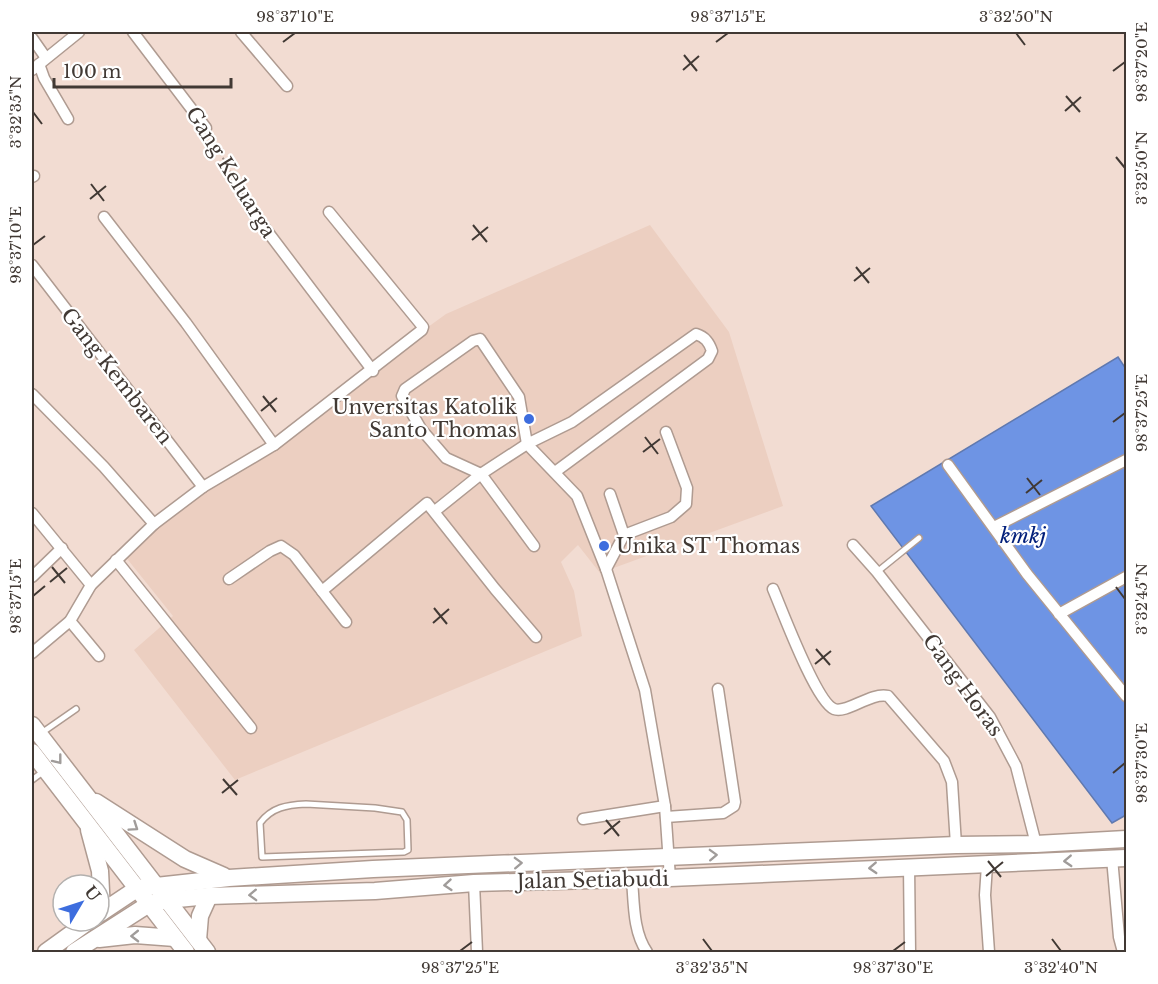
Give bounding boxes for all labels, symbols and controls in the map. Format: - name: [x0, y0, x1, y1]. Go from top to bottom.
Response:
- text: 98°37'10"E: [256, 7, 334, 26]
- text: 98°37'15"E: [690, 7, 766, 26]
- text: 3°32'50"N: [979, 7, 1053, 26]
- text: 98°37'20"E: [1132, 22, 1151, 102]
- scale bar: [54, 51, 231, 89]
- text: 100 m: [63, 61, 121, 83]
- text: 3°32'35"N: [6, 76, 25, 148]
- street label: Gang Keluarga: [181, 102, 281, 243]
- text: 3°32'50"N: [1132, 131, 1151, 205]
- text: 98°37'10"E: [6, 206, 25, 284]
- street label: Gang Kembaren: [56, 303, 178, 449]
- text: 98°37'25"E: [1132, 374, 1151, 452]
- place label: Unversitas Katolik Santo Thomas: [332, 395, 518, 442]
- marker: Unversitas Katolik Santo Thomas: [522, 412, 536, 426]
- water label: kmkj: [999, 523, 1047, 549]
- place label: Unika ST Thomas: [616, 534, 800, 558]
- marker: Unika ST Thomas: [597, 539, 611, 553]
- text: 98°37'15"E: [6, 558, 25, 634]
- text: 3°32'45"N: [1132, 563, 1151, 635]
- street label: Gang Horas: [918, 629, 1008, 741]
- text: 98°37'30"E: [1132, 723, 1151, 803]
- one-way arrow: [51, 753, 62, 764]
- one-way arrow: [127, 820, 138, 831]
- one-way arrow: [709, 849, 718, 862]
- one-way arrow: [1064, 854, 1073, 867]
- one-way arrow: [514, 857, 523, 870]
- one-way arrow: [869, 862, 878, 875]
- street label: Jalan Setiabudi: [514, 867, 669, 893]
- north arrow: [51, 873, 111, 933]
- one-way arrow: [443, 878, 452, 891]
- text: U: [80, 882, 105, 905]
- one-way arrow: [248, 888, 257, 901]
- one-way arrow: [130, 929, 139, 942]
- text: 98°37'25"E: [421, 958, 499, 977]
- text: 3°32'35"N: [676, 958, 748, 977]
- text: 98°37'30"E: [853, 958, 933, 977]
- text: 3°32'40"N: [1024, 958, 1098, 977]

